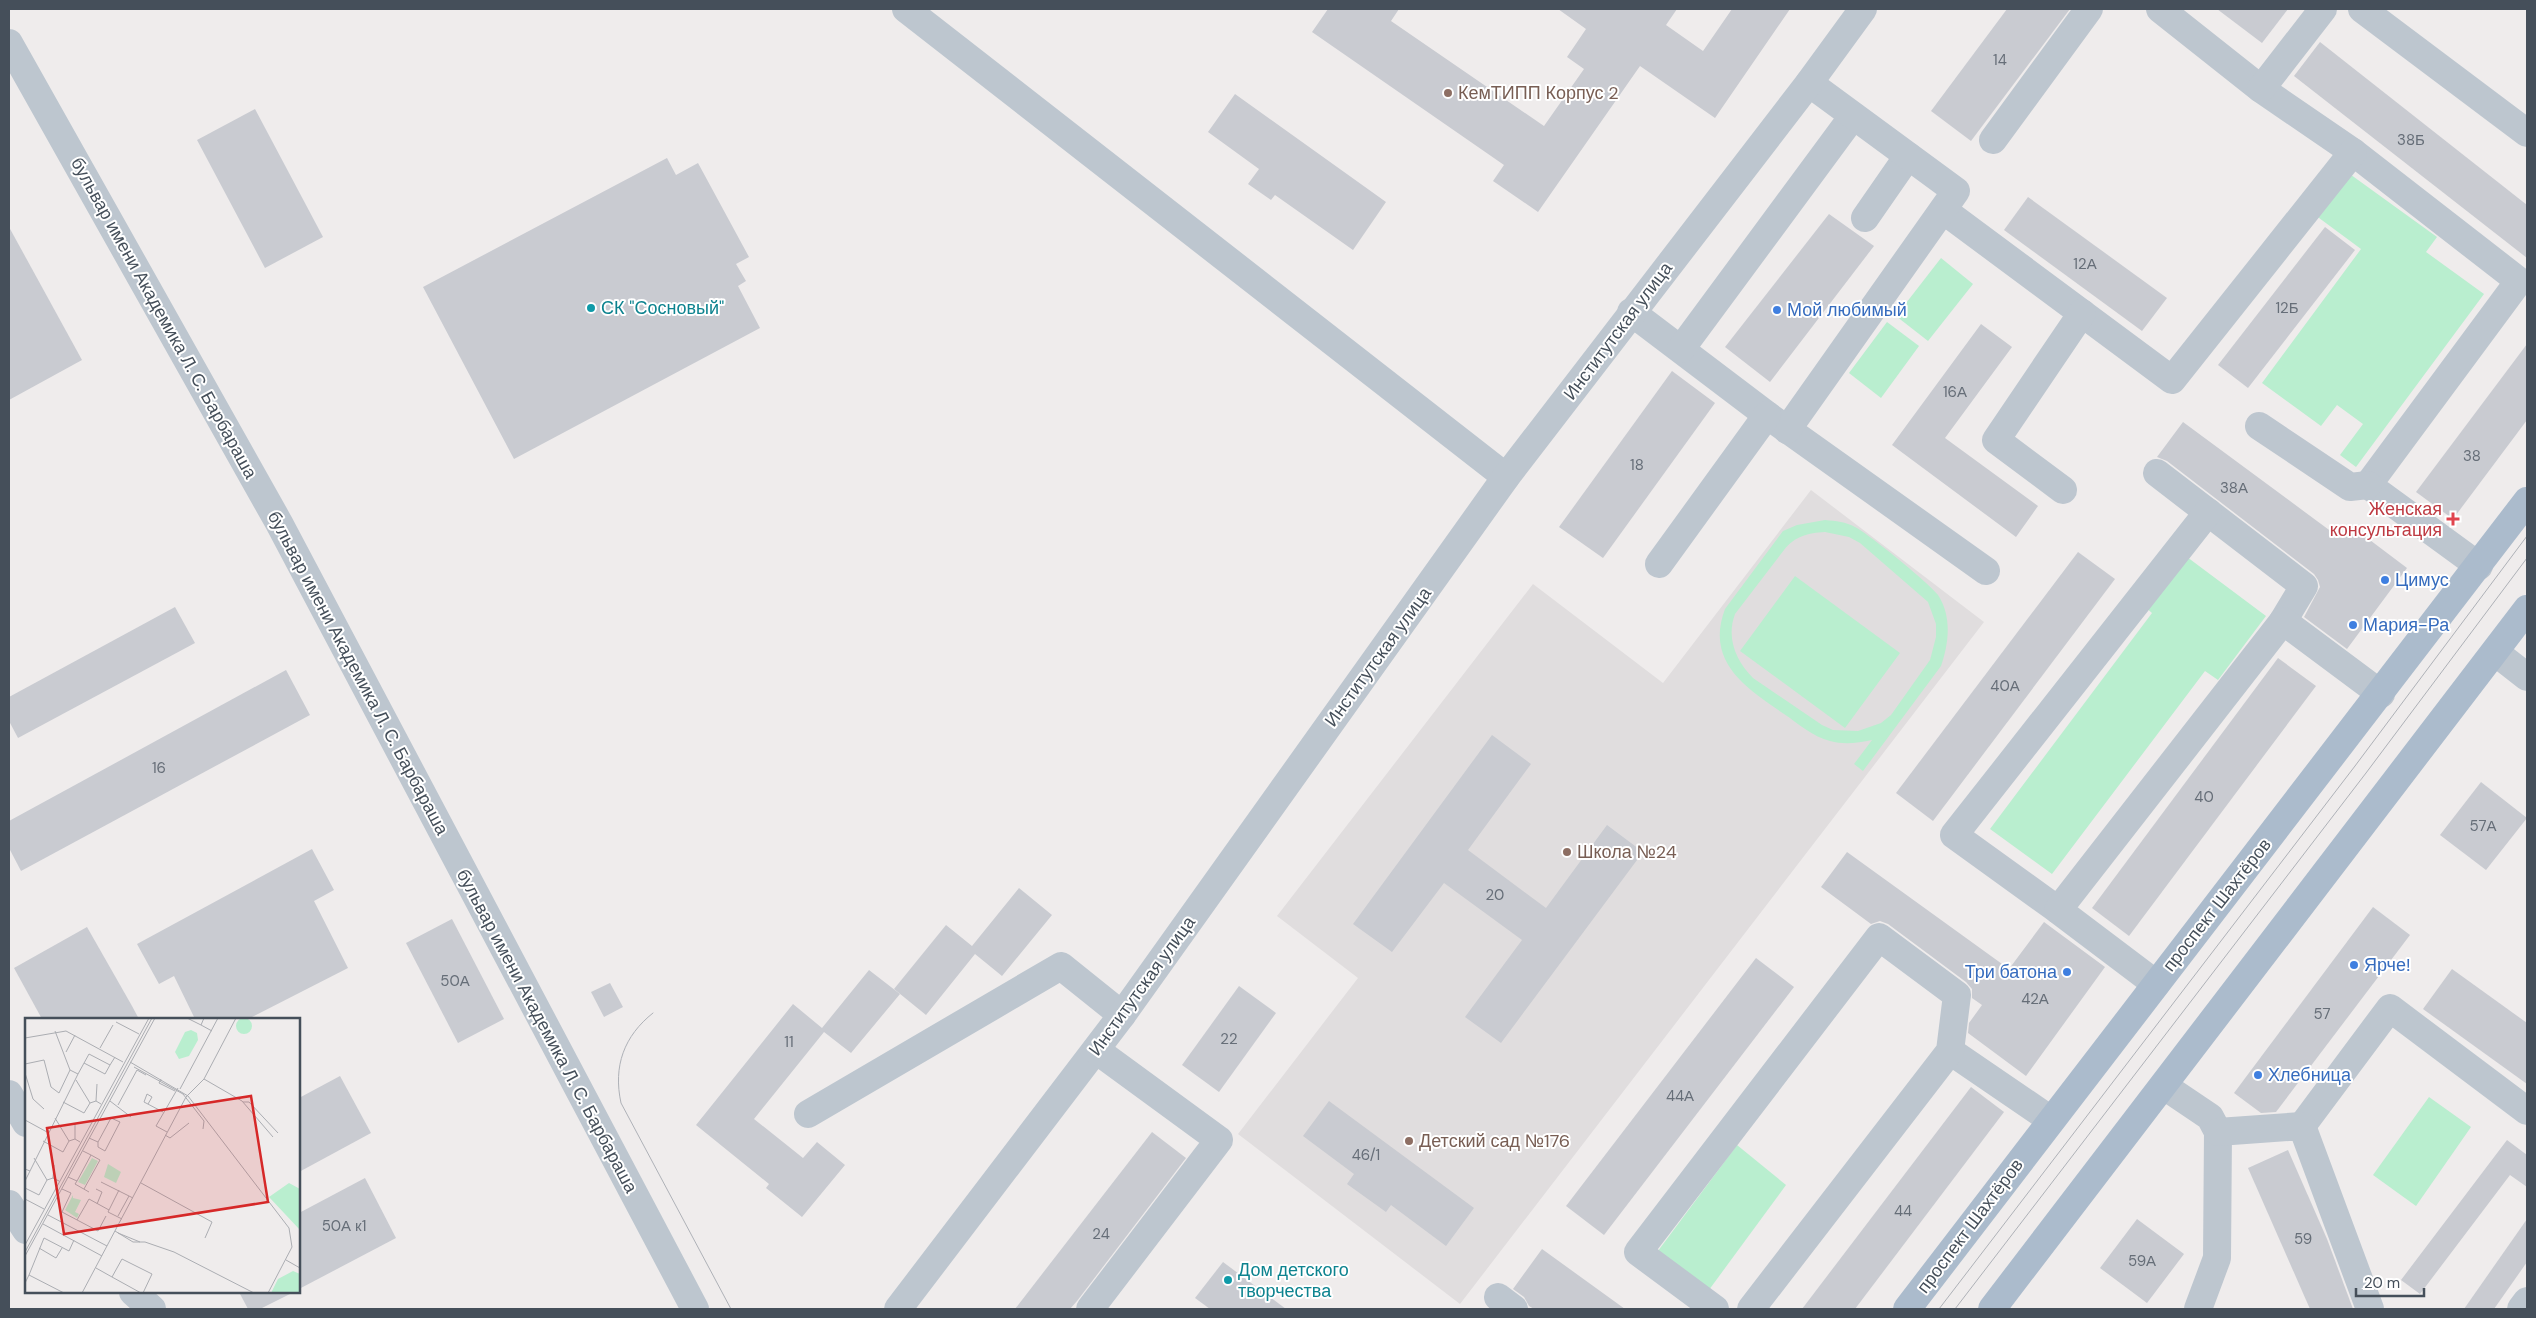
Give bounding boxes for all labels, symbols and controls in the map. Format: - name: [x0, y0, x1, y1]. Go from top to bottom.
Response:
- house number: 14: [1993, 50, 2007, 70]
- place label: КемТИПП Корпус 2: [1458, 81, 1619, 105]
- marker: КемТИПП Корпус 2: [1442, 87, 1454, 99]
- house number: 38Б: [2397, 130, 2425, 150]
- street label: бульвар имени Академика Л. С. Барбараша: [65, 153, 263, 484]
- house number: 12А: [2073, 254, 2097, 274]
- street label: Институтская улица: [1558, 256, 1678, 405]
- place label: СК "Сосновый": [601, 296, 724, 320]
- place label: Мой любимый: [1787, 298, 1907, 322]
- house number: 12Б: [2275, 298, 2299, 318]
- marker: СК "Сосновый": [585, 302, 597, 314]
- marker: Мой любимый: [1771, 304, 1783, 316]
- house number: 16А: [1943, 382, 1967, 402]
- house number: 38: [2463, 446, 2481, 466]
- house number: 18: [1630, 455, 1644, 475]
- house number: 38А: [2220, 478, 2248, 498]
- place label: Женская консультация: [2330, 497, 2442, 542]
- street label: бульвар имени Академика Л. С. Барбараша: [262, 507, 454, 840]
- marker: Женская консультация: [2446, 512, 2460, 526]
- place label: Цимус: [2395, 568, 2449, 592]
- marker: Цимус: [2379, 574, 2391, 586]
- street label: Институтская улица: [1319, 582, 1437, 732]
- place label: Мария-Ра: [2363, 613, 2450, 637]
- marker: Мария-Ра: [2347, 619, 2359, 631]
- house number: 40А: [1990, 676, 2020, 696]
- house number: 16: [152, 758, 166, 778]
- house number: 40: [2194, 787, 2214, 807]
- house number: 57А: [2470, 816, 2496, 836]
- street label: проспект Шахтёров: [2157, 833, 2277, 977]
- place label: Школа №24: [1577, 840, 1677, 864]
- marker: Школа №24: [1561, 846, 1573, 858]
- street label: бульвар имени Академика Л. С. Барбараша: [451, 865, 643, 1198]
- house number: 20: [1486, 885, 1504, 905]
- street label: Институтская улица: [1083, 911, 1201, 1061]
- place label: Ярче!: [2364, 953, 2411, 977]
- marker: Ярче!: [2348, 959, 2360, 971]
- place label: Три батона: [1965, 960, 2058, 984]
- marker: Три батона: [2061, 966, 2073, 978]
- house number: 50А: [440, 971, 470, 991]
- house number: 42А: [2021, 989, 2049, 1009]
- house number: 57: [2314, 1004, 2330, 1024]
- inset map: [25, 1018, 300, 1293]
- house number: 22: [1220, 1029, 1238, 1049]
- house number: 11: [784, 1032, 794, 1052]
- place label: Хлебница: [2268, 1063, 2352, 1087]
- marker: Хлебница: [2252, 1069, 2264, 1081]
- house number: 44А: [1666, 1086, 1694, 1106]
- place label: Детский сад №176: [1419, 1129, 1570, 1153]
- marker: Детский сад №176: [1403, 1135, 1415, 1147]
- house number: 46/1: [1352, 1145, 1380, 1165]
- street label: проспект Шахтёров: [1911, 1154, 2029, 1298]
- house number: 44: [1894, 1201, 1912, 1221]
- house number: 50А к1: [322, 1216, 366, 1236]
- house number: 24: [1092, 1224, 1110, 1244]
- house number: 59: [2294, 1229, 2312, 1249]
- house number: 59А: [2128, 1251, 2156, 1271]
- place label: Дом детского творчества: [1238, 1258, 1349, 1303]
- scale bar: [2356, 1266, 2424, 1298]
- text: 20 m: [2364, 1273, 2400, 1293]
- marker: Дом детского творчества: [1222, 1274, 1234, 1286]

